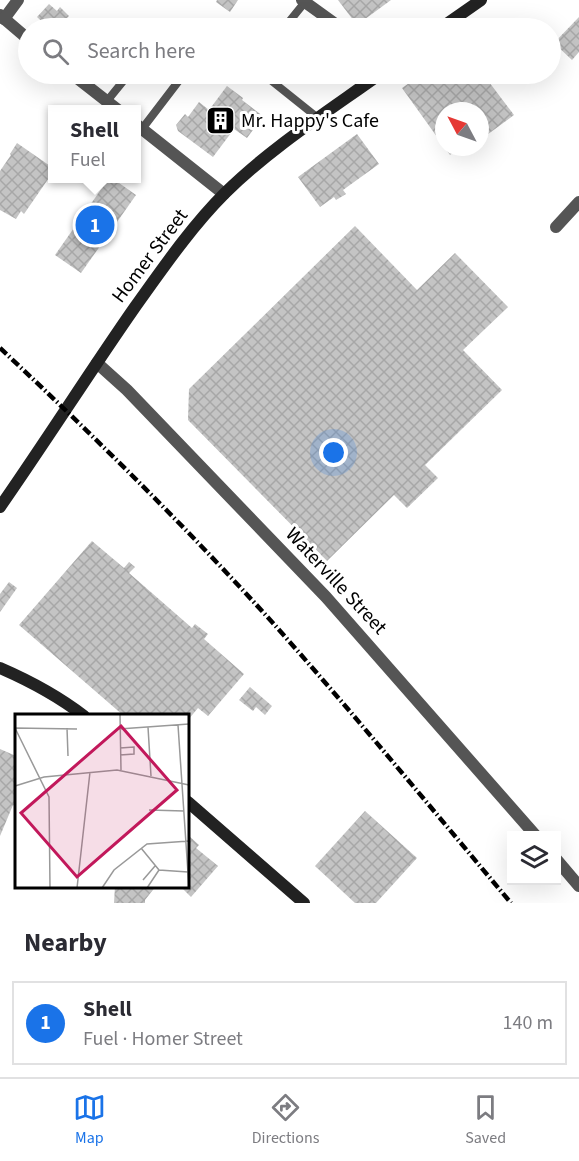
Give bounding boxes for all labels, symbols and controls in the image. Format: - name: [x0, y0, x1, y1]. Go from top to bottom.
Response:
- search box: [18, 18, 561, 84]
- icon: search: [39, 35, 72, 68]
- text: Search here: [87, 35, 195, 67]
- north arrow: [435, 102, 489, 156]
- popup: [48, 105, 141, 183]
- building icon: Mr. Happy's Cafe: [204, 105, 236, 137]
- place label: Mr. Happy's Cafe: [241, 107, 379, 135]
- text: Shell: [70, 114, 119, 146]
- text: Fuel: [70, 146, 106, 174]
- pin: 1: [76, 202, 115, 248]
- street label: Homer Street: [105, 203, 195, 309]
- your location: [319, 438, 348, 467]
- street label: Waterville Street: [279, 521, 393, 641]
- inset map: [15, 714, 189, 888]
- map controls: [507, 831, 561, 885]
- button: layers: [507, 831, 561, 885]
- text: Nearby: [24, 924, 107, 961]
- text: Shell: [83, 993, 132, 1025]
- text: 1: [40, 1009, 51, 1037]
- text: 140 m: [503, 1009, 553, 1037]
- text: Fuel · Homer Street: [83, 1025, 243, 1053]
- tab: Map: [73, 1091, 106, 1149]
- tab: Directions: [252, 1091, 319, 1149]
- tab: Saved: [465, 1091, 506, 1149]

